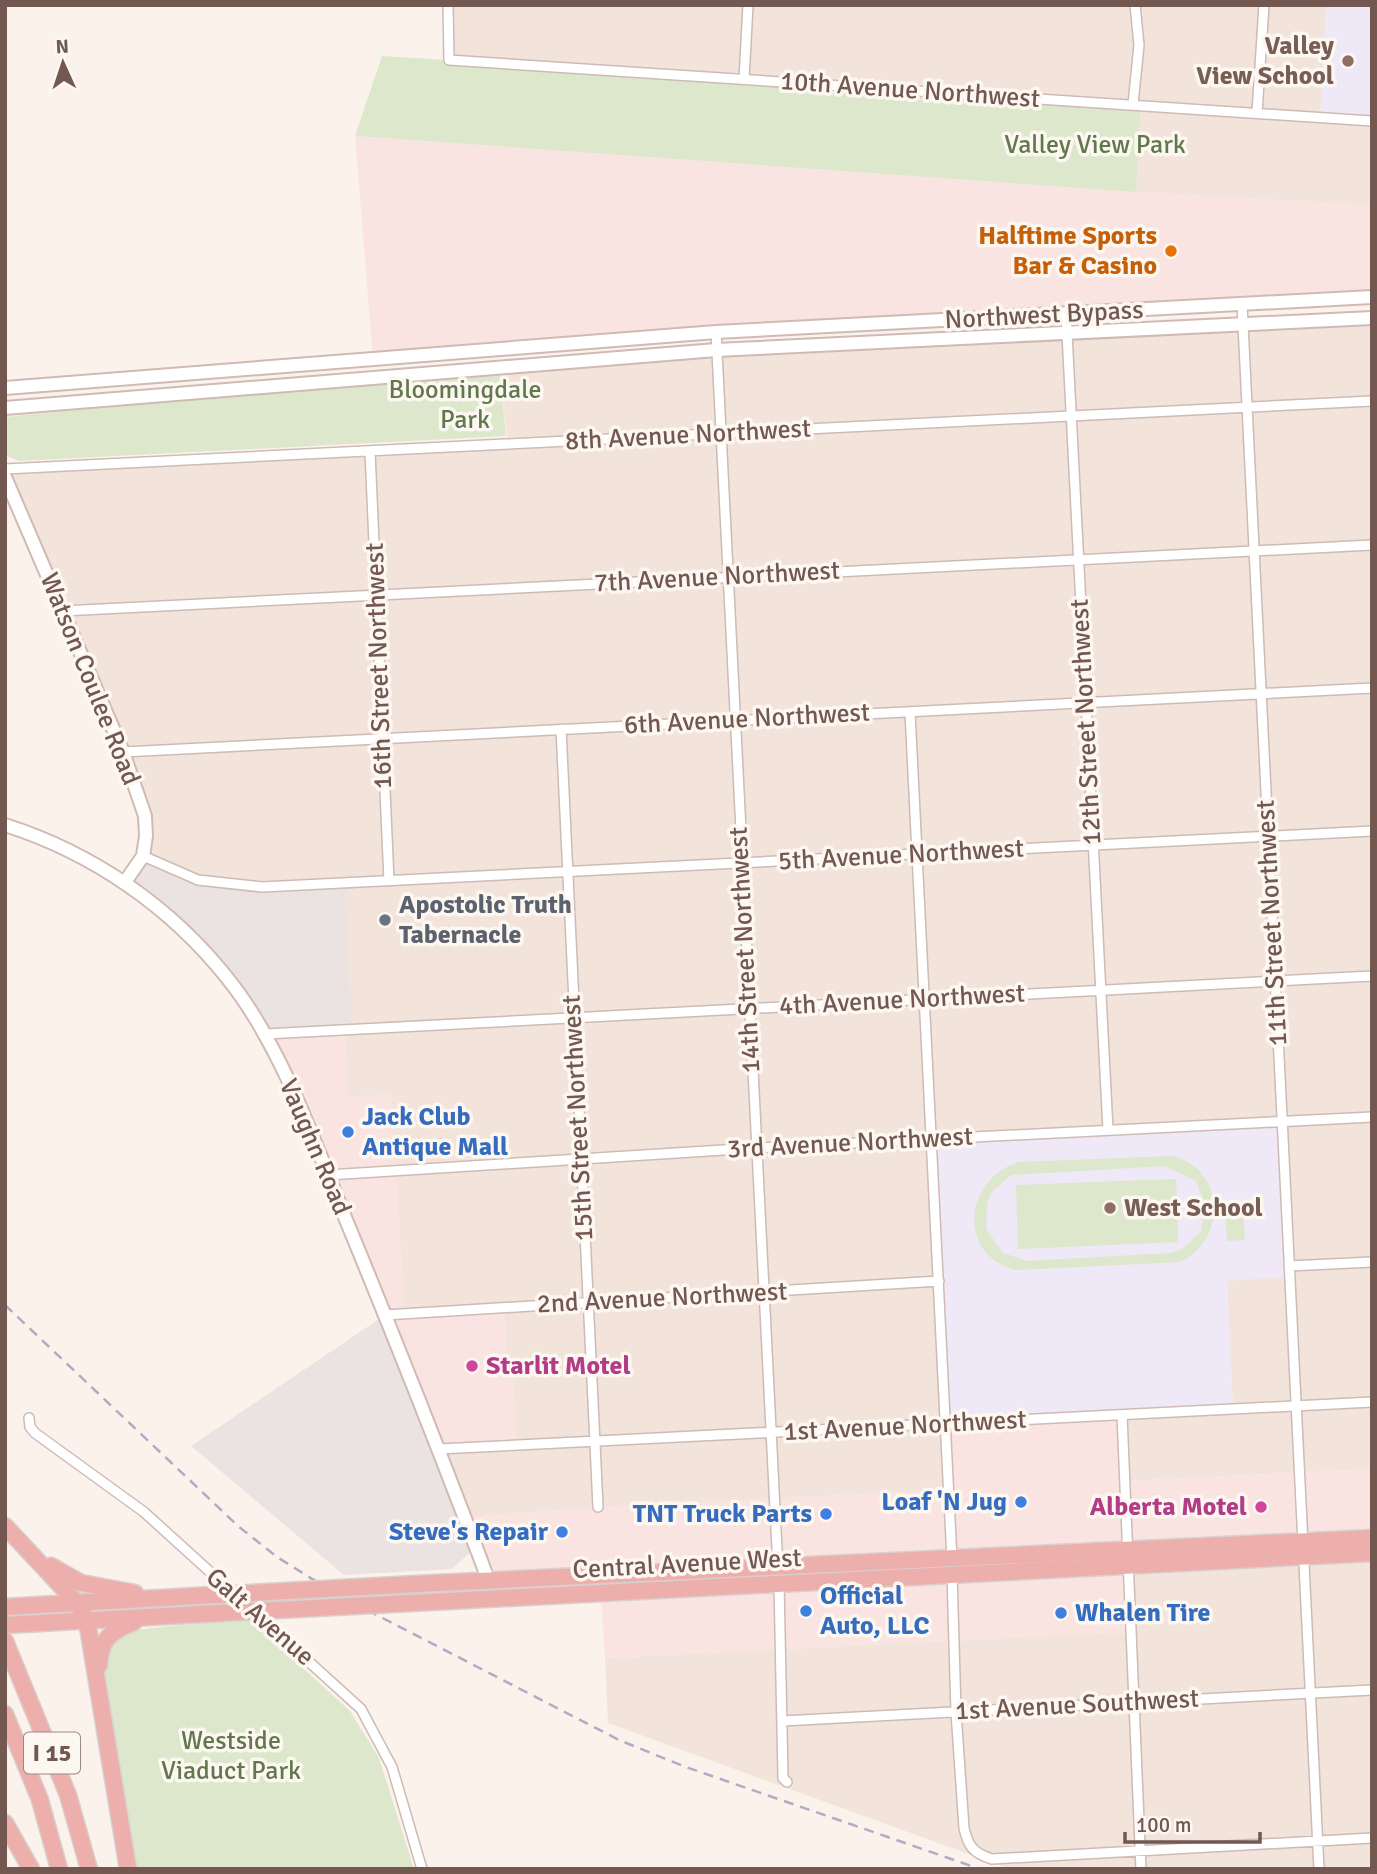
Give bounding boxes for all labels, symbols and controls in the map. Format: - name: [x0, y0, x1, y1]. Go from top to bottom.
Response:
- north arrow: [28, 28, 98, 98]
- place label: Valley View School: [1196, 30, 1334, 92]
- text: N: [55, 35, 69, 59]
- marker: Valley View School: [1340, 53, 1356, 69]
- street label: 10th Avenue Northwest: [779, 65, 1041, 115]
- park label: Valley View Park: [1004, 129, 1186, 161]
- place label: Halftime Sports Bar & Casino: [978, 220, 1157, 282]
- marker: Halftime Sports Bar & Casino: [1163, 243, 1179, 259]
- street label: Northwest Bypass: [944, 294, 1144, 336]
- park label: Bloomingdale Park: [388, 374, 542, 436]
- street label: 8th Avenue Northwest: [564, 413, 812, 457]
- street label: 16th Street Northwest: [359, 542, 399, 790]
- street label: 7th Avenue Northwest: [593, 555, 841, 599]
- street label: Watson Coulee Road: [33, 568, 147, 790]
- street label: 12th Street Northwest: [1064, 598, 1108, 846]
- street label: 6th Avenue Northwest: [623, 697, 871, 741]
- street label: 11th Street Northwest: [1250, 799, 1294, 1047]
- street label: 14th Street Northwest: [723, 826, 767, 1074]
- street label: 5th Avenue Northwest: [777, 833, 1025, 877]
- place label: Apostolic Truth Tabernacle: [399, 889, 572, 951]
- marker: Apostolic Truth Tabernacle: [377, 912, 393, 928]
- street label: 4th Avenue Northwest: [778, 978, 1026, 1022]
- street label: 15th Street Northwest: [556, 994, 600, 1242]
- street label: Vaughn Road: [272, 1074, 358, 1220]
- place label: Jack Club Antique Mall: [362, 1101, 508, 1163]
- street label: 3rd Avenue Northwest: [726, 1121, 974, 1165]
- marker: Jack Club Antique Mall: [340, 1124, 356, 1140]
- place label: West School: [1124, 1192, 1263, 1224]
- marker: West School: [1102, 1200, 1118, 1216]
- street label: 2nd Avenue Northwest: [536, 1275, 788, 1321]
- place label: Starlit Motel: [486, 1350, 631, 1382]
- marker: Starlit Motel: [464, 1358, 480, 1374]
- street label: 1st Avenue Northwest: [783, 1404, 1027, 1448]
- place label: Loaf 'N Jug: [881, 1486, 1007, 1518]
- place label: Alberta Motel: [1090, 1491, 1247, 1523]
- marker: Loaf 'N Jug: [1013, 1494, 1029, 1510]
- place label: TNT Truck Parts: [633, 1498, 812, 1530]
- marker: Alberta Motel: [1253, 1499, 1269, 1515]
- marker: TNT Truck Parts: [818, 1506, 834, 1522]
- place label: Steve's Repair: [389, 1516, 549, 1548]
- marker: Steve's Repair: [554, 1524, 570, 1540]
- street label: Central Avenue West: [572, 1542, 802, 1586]
- street label: Galt Avenue: [199, 1561, 321, 1673]
- place label: Official Auto, LLC: [820, 1580, 930, 1642]
- place label: Whalen Tire: [1075, 1597, 1211, 1629]
- marker: Official Auto, LLC: [798, 1603, 814, 1619]
- marker: Whalen Tire: [1053, 1605, 1069, 1621]
- street label: 1st Avenue Southwest: [954, 1683, 1200, 1727]
- park label: Westside Viaduct Park: [161, 1725, 301, 1787]
- road number: I 15: [24, 1732, 80, 1773]
- scale bar: [1125, 1800, 1260, 1844]
- text: 100 m: [1136, 1812, 1191, 1838]

